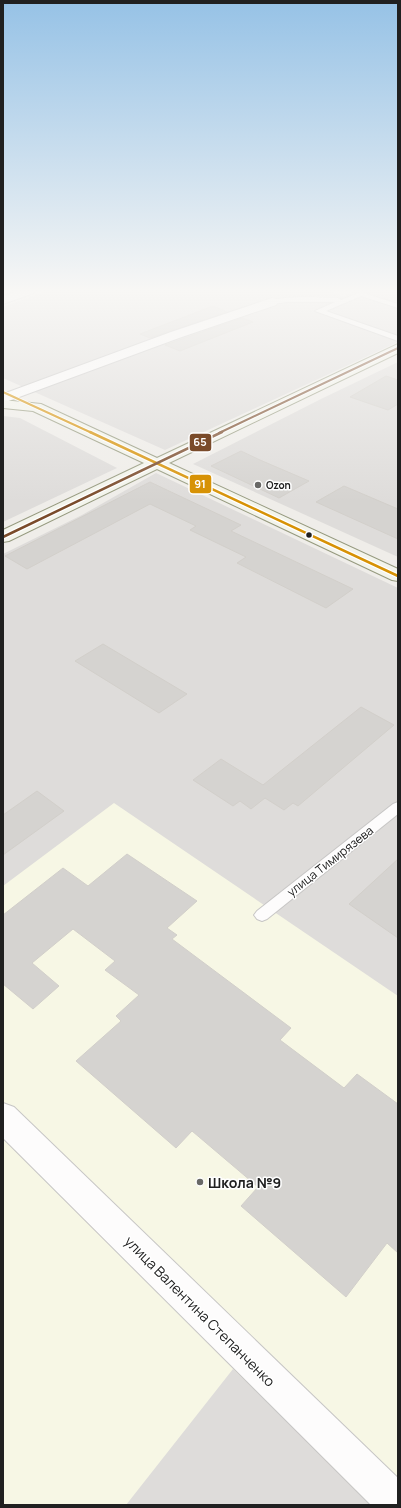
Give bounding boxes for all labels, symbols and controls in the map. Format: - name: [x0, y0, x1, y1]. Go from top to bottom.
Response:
- line badge: 65: [189, 433, 212, 452]
- text: 65: [193, 434, 207, 449]
- line badge: 91: [189, 474, 212, 494]
- text: 91: [194, 476, 206, 491]
- place label: Ozon: [266, 478, 291, 492]
- marker: Ozon: [253, 480, 263, 490]
- unlabelled marker: [304, 530, 314, 540]
- street label: улица Тимирязева: [283, 822, 377, 900]
- place label: Школа №9: [208, 1173, 281, 1192]
- marker: Школа №9: [195, 1177, 205, 1187]
- street label: улица Валентина Степанченко: [121, 1232, 279, 1390]

